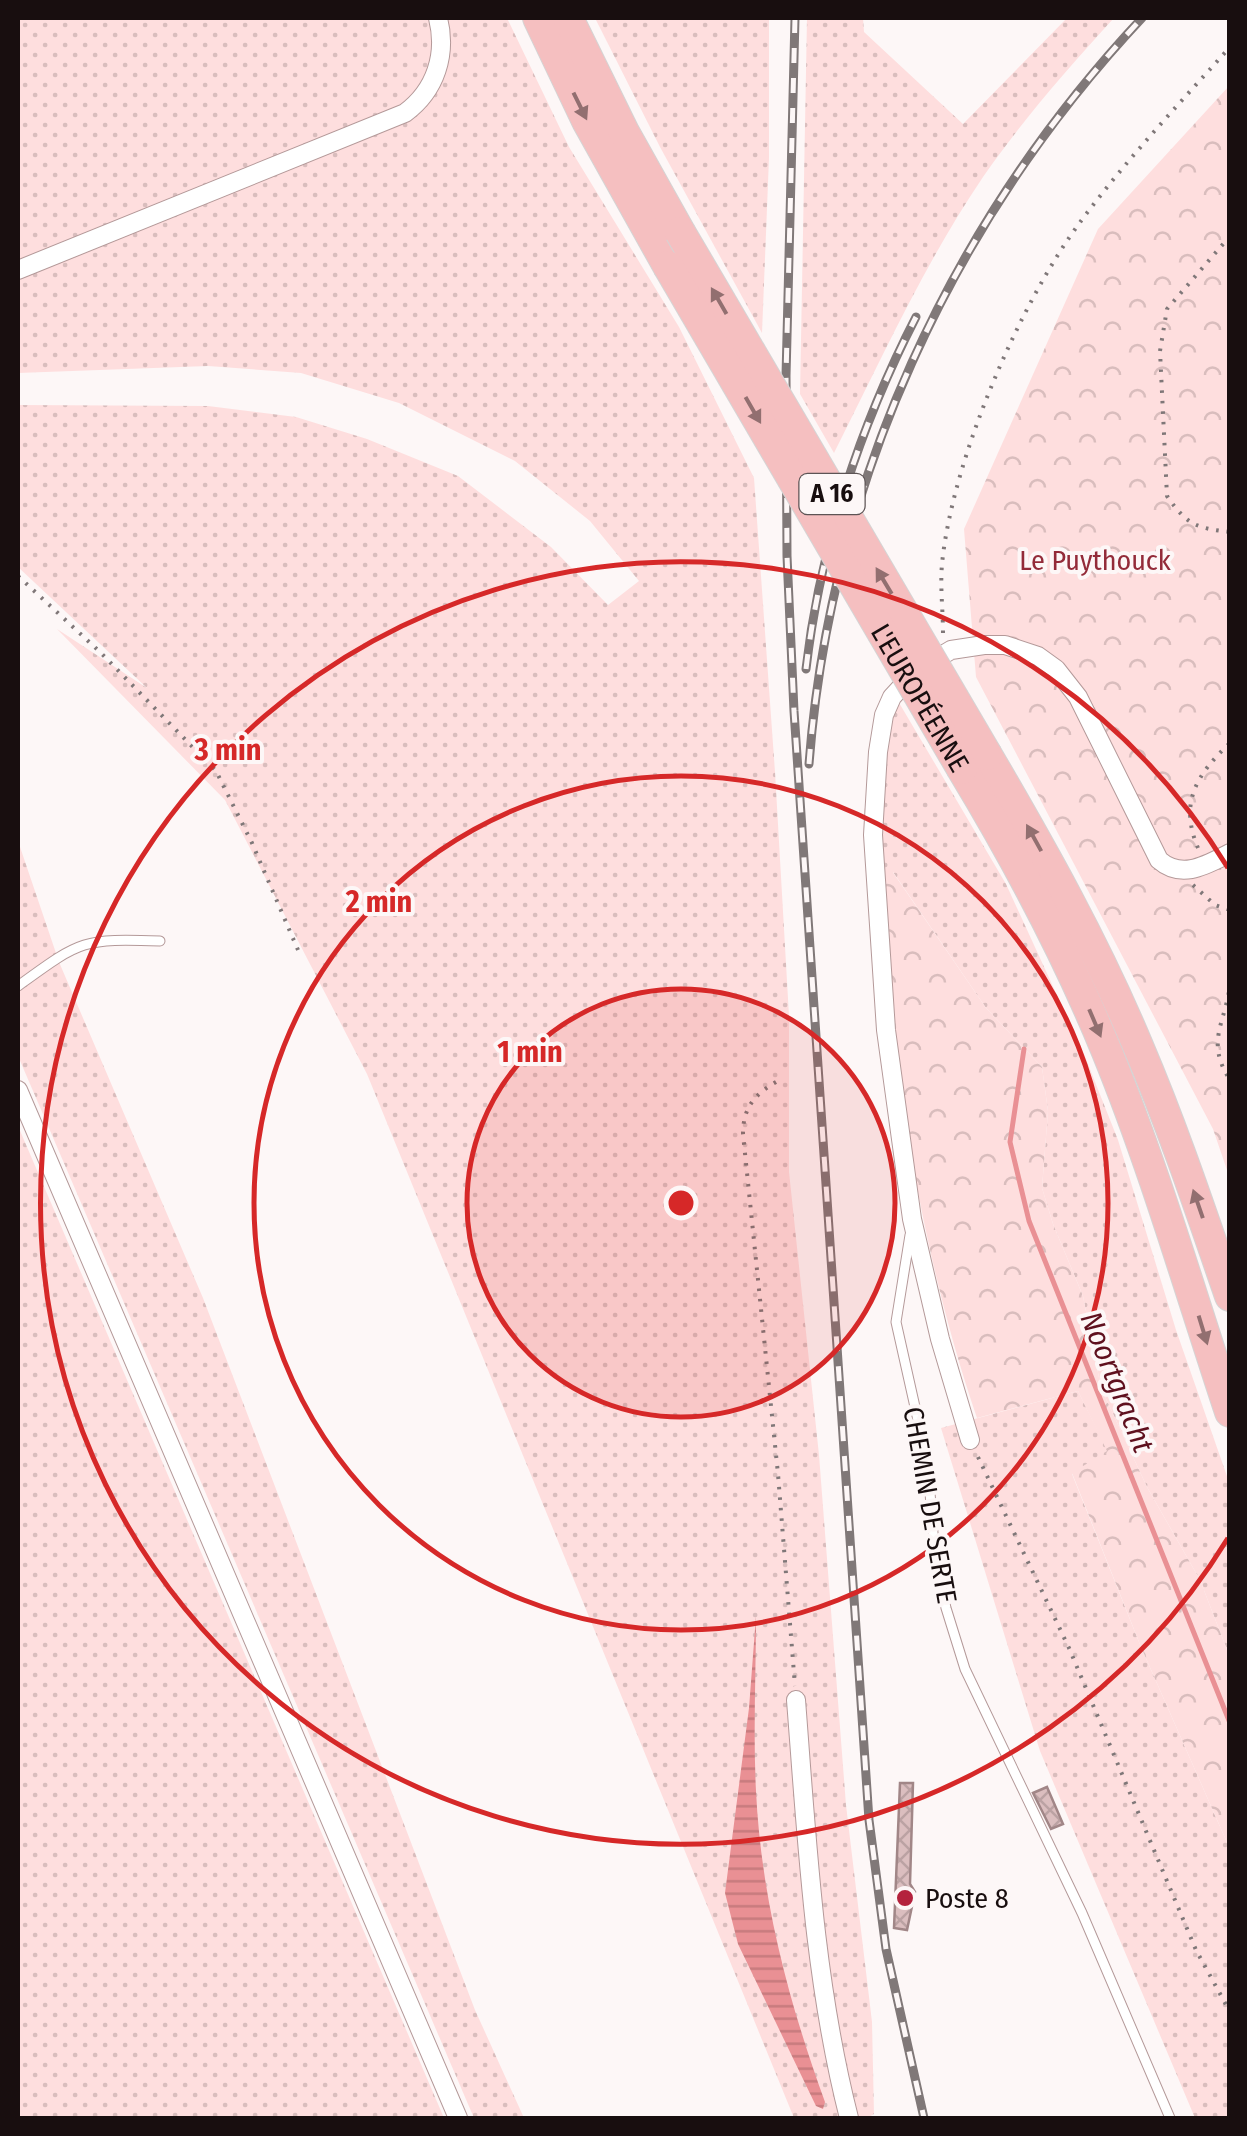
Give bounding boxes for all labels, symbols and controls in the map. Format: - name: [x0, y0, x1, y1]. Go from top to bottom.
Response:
- one-way arrow: [571, 91, 588, 120]
- one-way arrow: [711, 286, 728, 315]
- one-way arrow: [744, 396, 761, 424]
- road number: A 16: [800, 474, 864, 514]
- park label: Le Puythouck: [1019, 544, 1172, 577]
- one-way arrow: [876, 567, 893, 595]
- street label: L'EUROPÉENNE: [864, 618, 976, 777]
- text: 3 min: [194, 732, 261, 768]
- one-way arrow: [1025, 824, 1043, 852]
- text: 2 min: [345, 884, 412, 920]
- one-way arrow: [1087, 1009, 1103, 1038]
- text: 1 min: [497, 1034, 563, 1070]
- centre of rings: [663, 1185, 699, 1221]
- one-way arrow: [1190, 1189, 1205, 1219]
- water label: Noortgracht: [1073, 1306, 1162, 1458]
- one-way arrow: [1196, 1315, 1211, 1345]
- street label: CHEMIN DE SERTE: [896, 1404, 964, 1606]
- place label: Poste 8: [925, 1882, 1009, 1915]
- marker: Poste 8: [894, 1887, 916, 1909]

